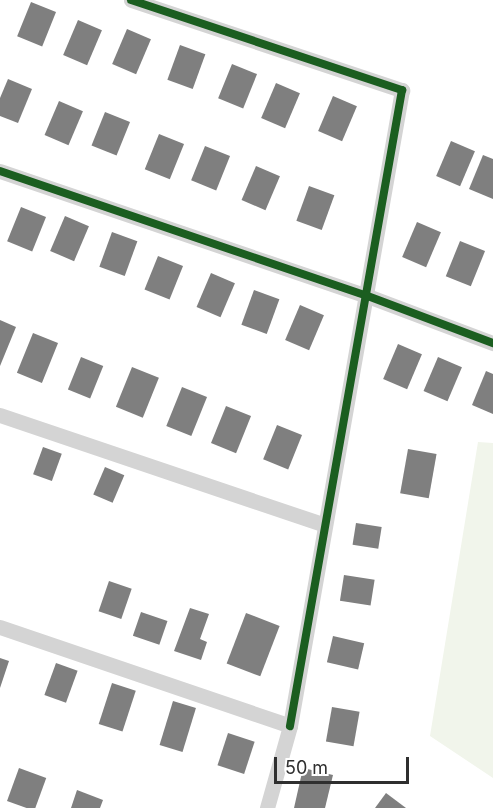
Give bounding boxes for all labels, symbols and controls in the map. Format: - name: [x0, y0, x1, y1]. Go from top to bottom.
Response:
- scale bar: [277, 745, 412, 783]
- text: 50 m: [285, 757, 328, 778]

